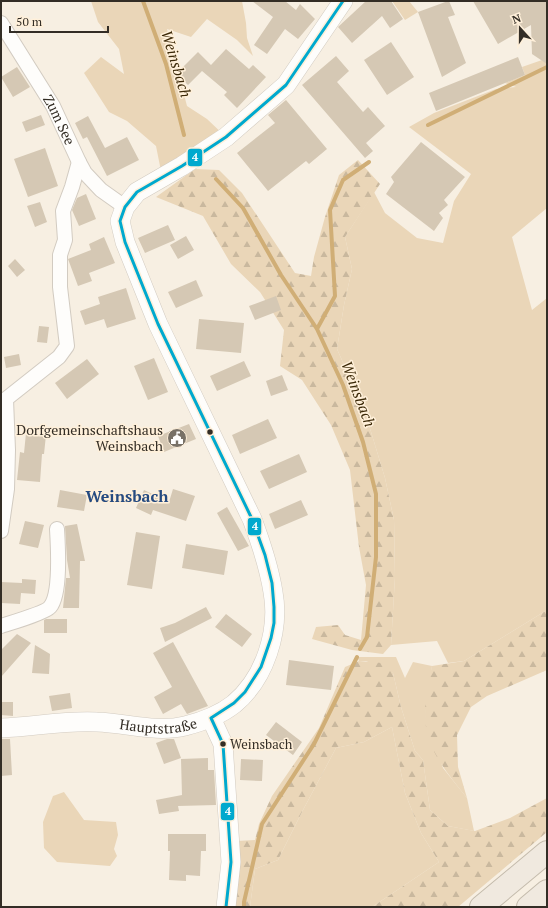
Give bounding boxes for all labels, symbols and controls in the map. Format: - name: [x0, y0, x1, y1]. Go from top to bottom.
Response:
- scale bar: [10, 8, 108, 34]
- north arrow: [500, 8, 540, 48]
- text: N: [510, 10, 523, 27]
- text: 50 m: [16, 14, 43, 29]
- water label: Weinsbach: [157, 28, 197, 100]
- street label: Zum See: [39, 91, 80, 148]
- line badge: 4: [187, 148, 203, 167]
- text: 4: [192, 150, 199, 164]
- water label: Weinsbach: [337, 358, 381, 430]
- place label: Dorfgemeinschaftshaus Weinsbach: [16, 420, 163, 455]
- public building icon: Dorfgemeinschaftshaus Weinsbach: [166, 427, 188, 449]
- unlabelled marker: [205, 427, 215, 437]
- district label: Weinsbach: [85, 485, 169, 507]
- line badge: 4: [247, 517, 262, 536]
- text: 4: [252, 519, 259, 533]
- street label: Hauptstraße: [118, 713, 199, 737]
- place label: Weinsbach: [230, 735, 293, 753]
- marker: Weinsbach: [218, 739, 228, 749]
- line badge: 4: [220, 802, 235, 821]
- text: 4: [225, 804, 232, 818]

